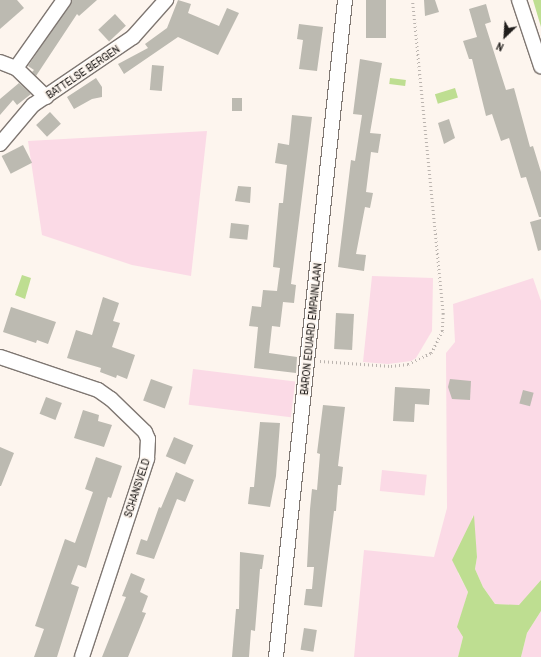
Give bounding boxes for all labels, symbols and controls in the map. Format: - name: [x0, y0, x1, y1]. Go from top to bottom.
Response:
- north arrow: [485, 16, 525, 56]
- text: N: [494, 39, 506, 55]
- street label: BATTELSE BERGEN: [44, 42, 122, 102]
- street label: BARON EDUARD EMPAINLAAN: [298, 262, 324, 396]
- street label: SCHANSVELD: [121, 457, 153, 519]

